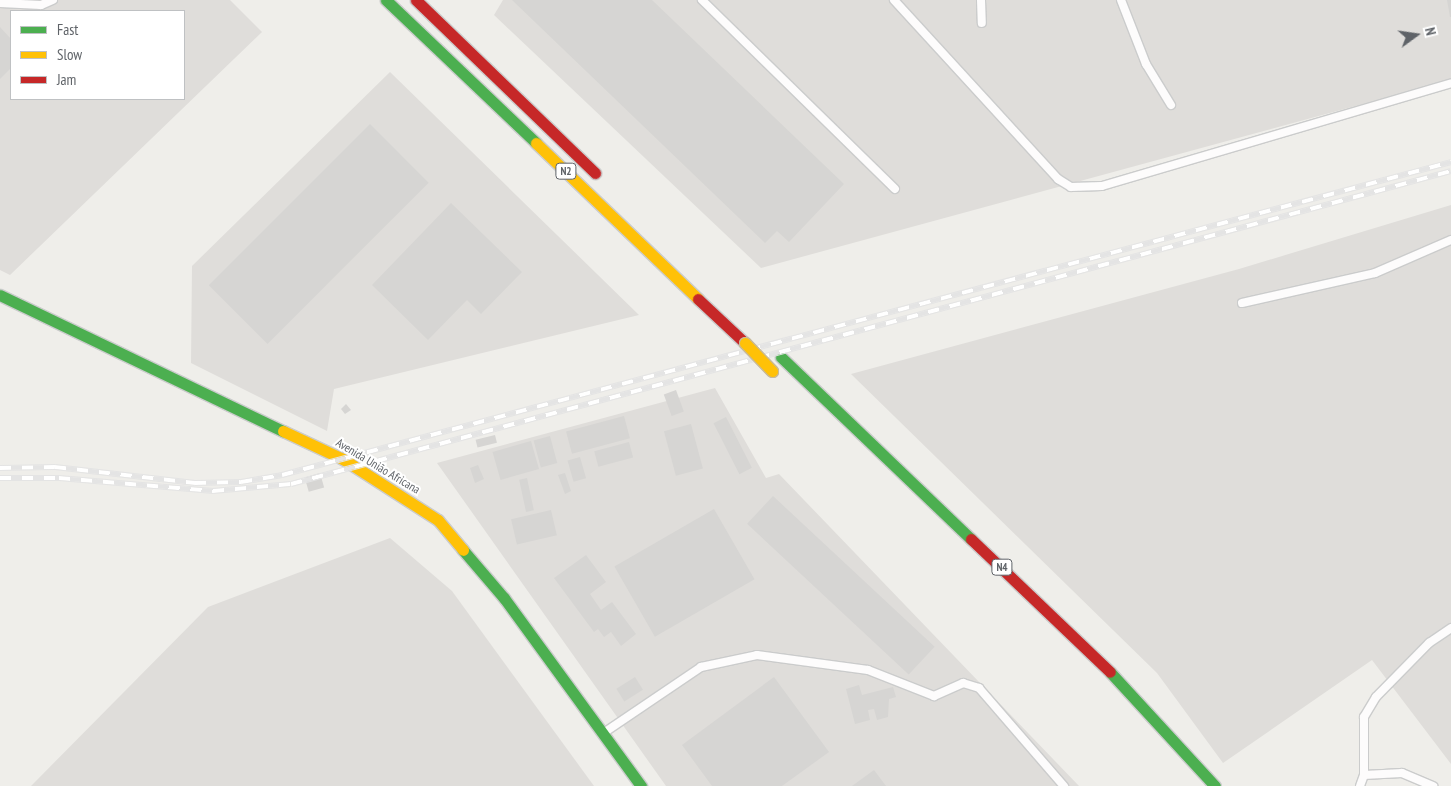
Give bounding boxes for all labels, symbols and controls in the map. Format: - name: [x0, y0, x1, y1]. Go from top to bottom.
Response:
- legend: [10, 10, 185, 100]
- north arrow: [1391, 10, 1441, 60]
- text: Fast: [57, 20, 78, 39]
- text: N: [1421, 26, 1440, 37]
- text: Slow: [57, 45, 82, 64]
- text: Jam: [57, 70, 76, 89]
- road number: N2: [555, 162, 577, 180]
- street label: Avenida União Africana: [333, 435, 423, 497]
- road number: N4: [991, 558, 1013, 576]

